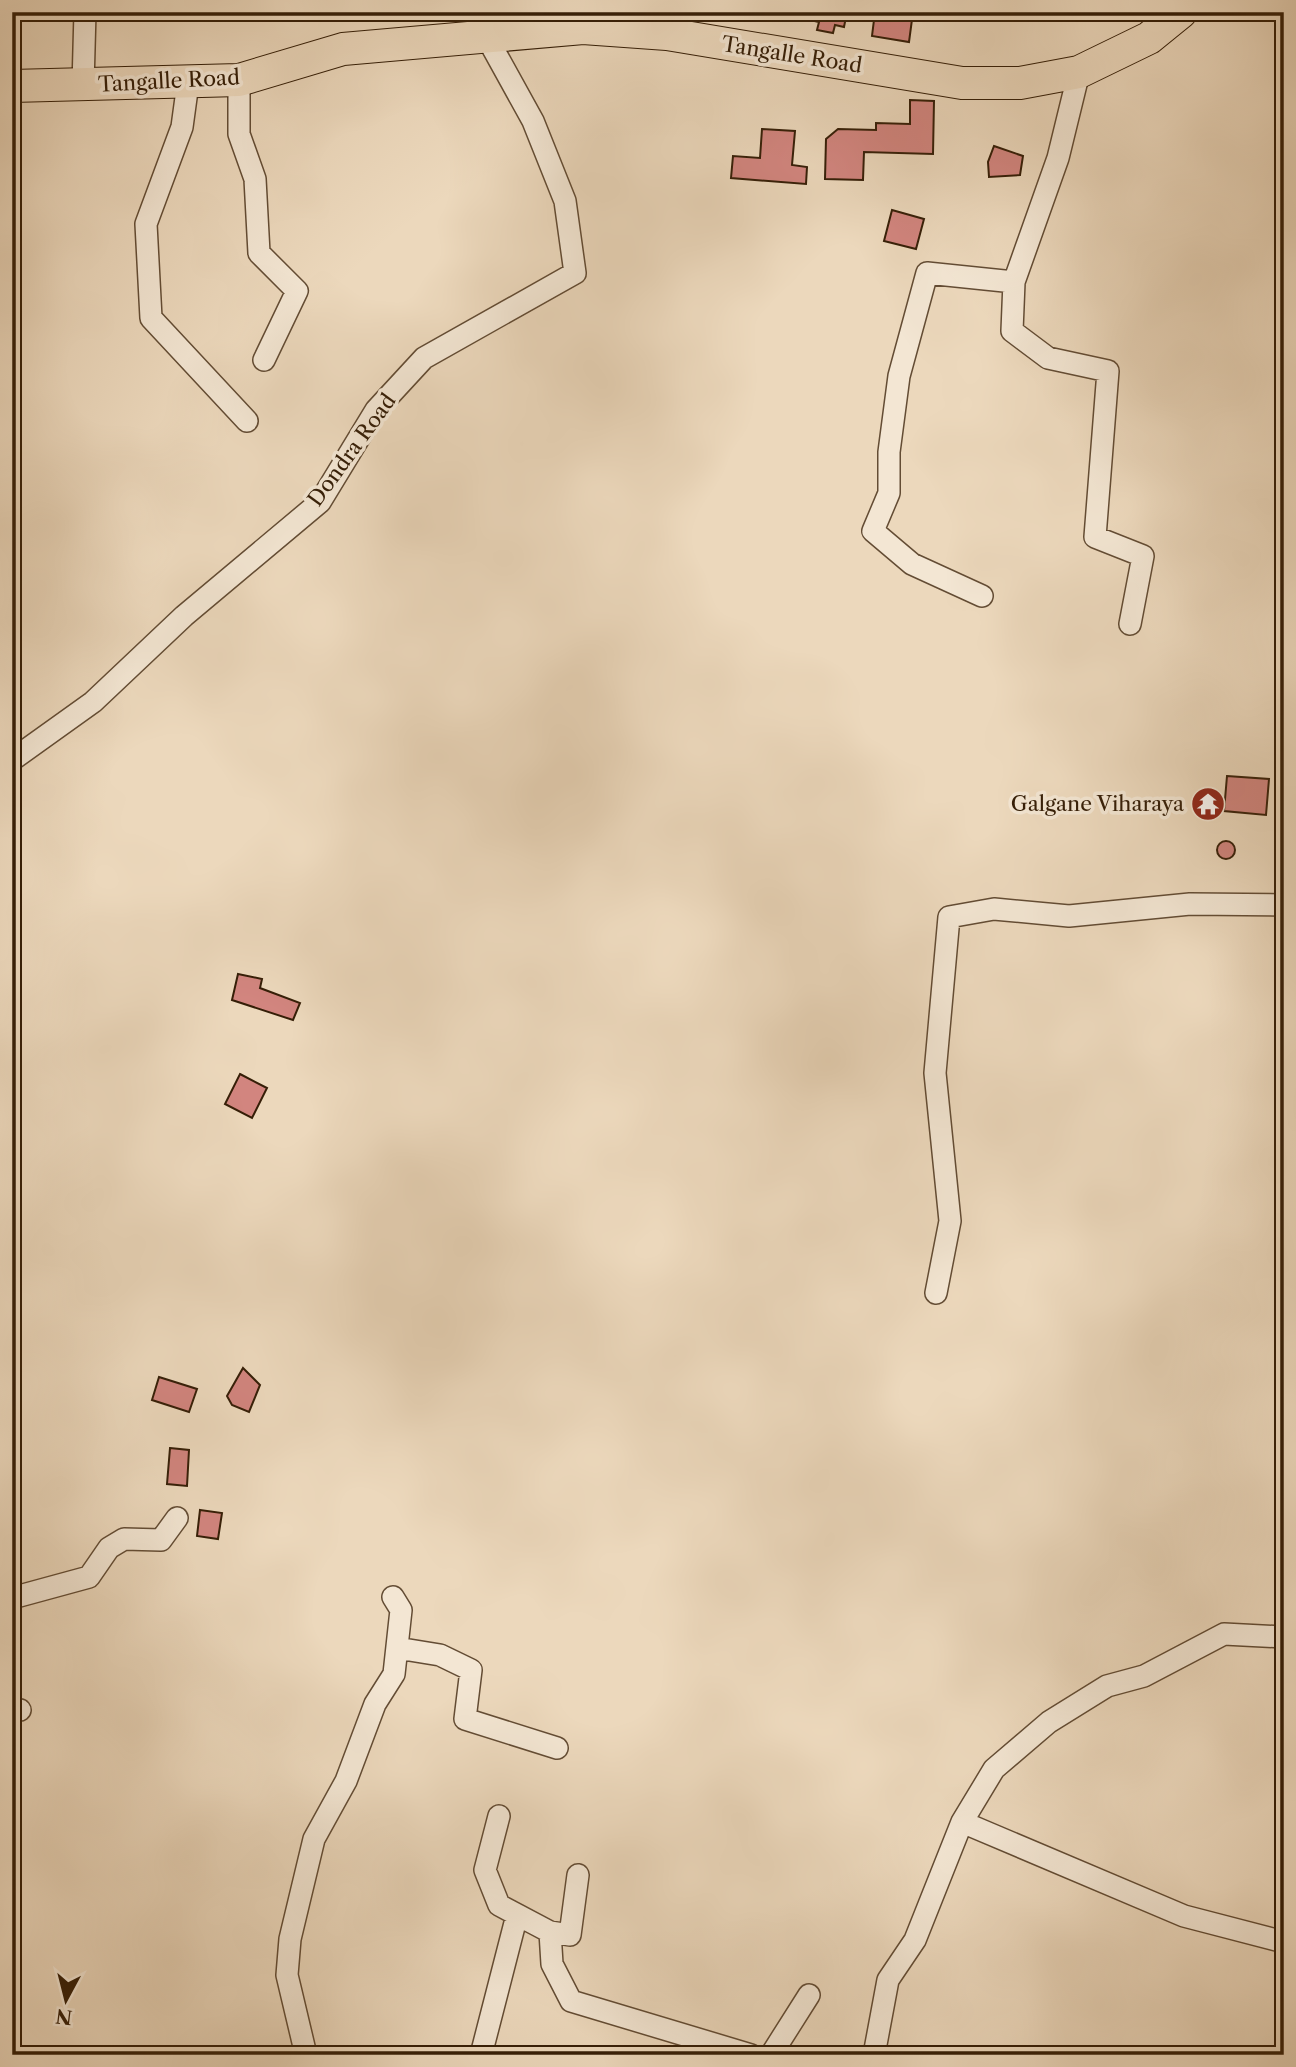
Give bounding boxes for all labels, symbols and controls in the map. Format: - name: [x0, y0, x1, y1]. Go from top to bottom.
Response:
- street label: Tangalle Road: [720, 31, 864, 78]
- street label: Tangalle Road: [98, 64, 241, 97]
- street label: Dondra Road: [302, 388, 401, 511]
- temple icon: Galgane Viharaya: [1189, 785, 1227, 823]
- place label: Galgane Viharaya: [1011, 791, 1185, 816]
- north arrow: [32, 1966, 102, 2036]
- text: N: [54, 2004, 74, 2029]

